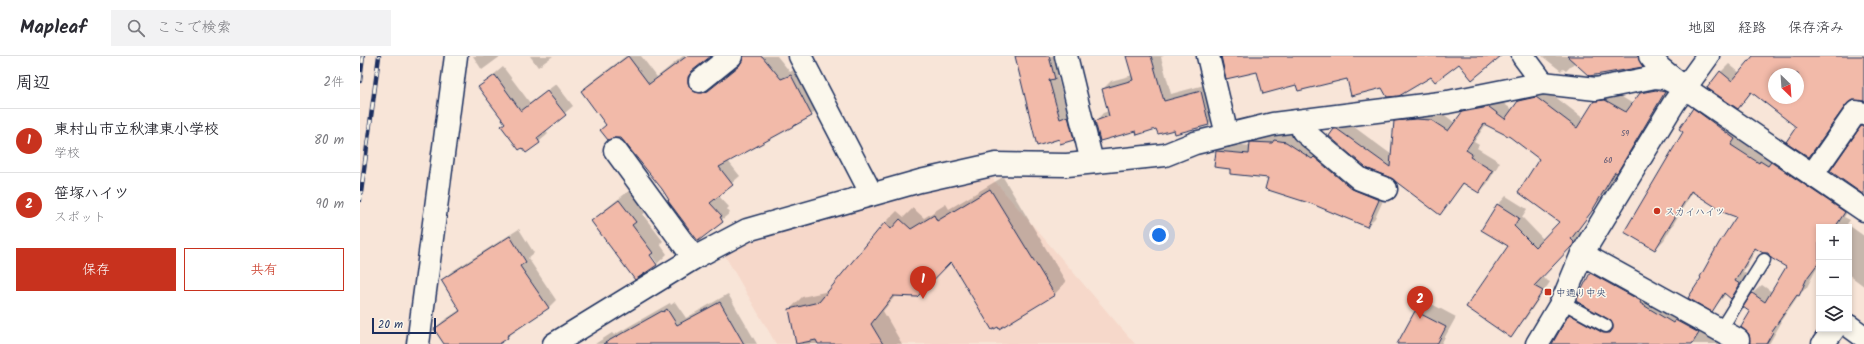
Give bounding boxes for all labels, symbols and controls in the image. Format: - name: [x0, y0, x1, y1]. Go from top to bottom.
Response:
- search box: [111, 10, 391, 46]
- text: Mapleaf: [20, 13, 87, 43]
- text: ここで検索: [157, 16, 232, 40]
- icon: search: [125, 17, 147, 39]
- text: 地図: [1688, 17, 1716, 39]
- text: 経路: [1738, 17, 1766, 39]
- text: 保存済み: [1788, 17, 1844, 39]
- north arrow: [1768, 68, 1804, 104]
- text: 周辺: [16, 70, 50, 97]
- text: 2件: [323, 72, 344, 93]
- text: 東村山市立秋津東小学校: [54, 118, 219, 142]
- house number: 59: [1621, 127, 1629, 140]
- text: 1: [27, 130, 31, 151]
- text: 80 m: [314, 130, 344, 151]
- text: 学校: [54, 143, 80, 164]
- house number: 60: [1604, 154, 1612, 167]
- text: 笹塚ハイツ: [54, 182, 129, 206]
- text: 2: [25, 194, 33, 215]
- text: 90 m: [316, 194, 344, 215]
- place label: スカイハイツ: [1665, 204, 1725, 220]
- marker: スカイハイツ: [1652, 206, 1662, 216]
- text: スポット: [54, 207, 106, 228]
- map controls: [1816, 224, 1852, 332]
- button: +: [1816, 224, 1852, 260]
- your location: [1149, 225, 1169, 245]
- button: 保存: [16, 248, 176, 291]
- button: 共有: [184, 248, 344, 291]
- button: −: [1816, 260, 1852, 296]
- pin: 1: [910, 266, 936, 299]
- place label: 中通り中央: [1556, 285, 1606, 301]
- pin: 2: [1407, 286, 1433, 319]
- marker: 中通り中央: [1543, 287, 1553, 297]
- button: layers: [1816, 296, 1852, 332]
- scale bar: [372, 316, 436, 335]
- text: 20 m: [378, 316, 403, 334]

